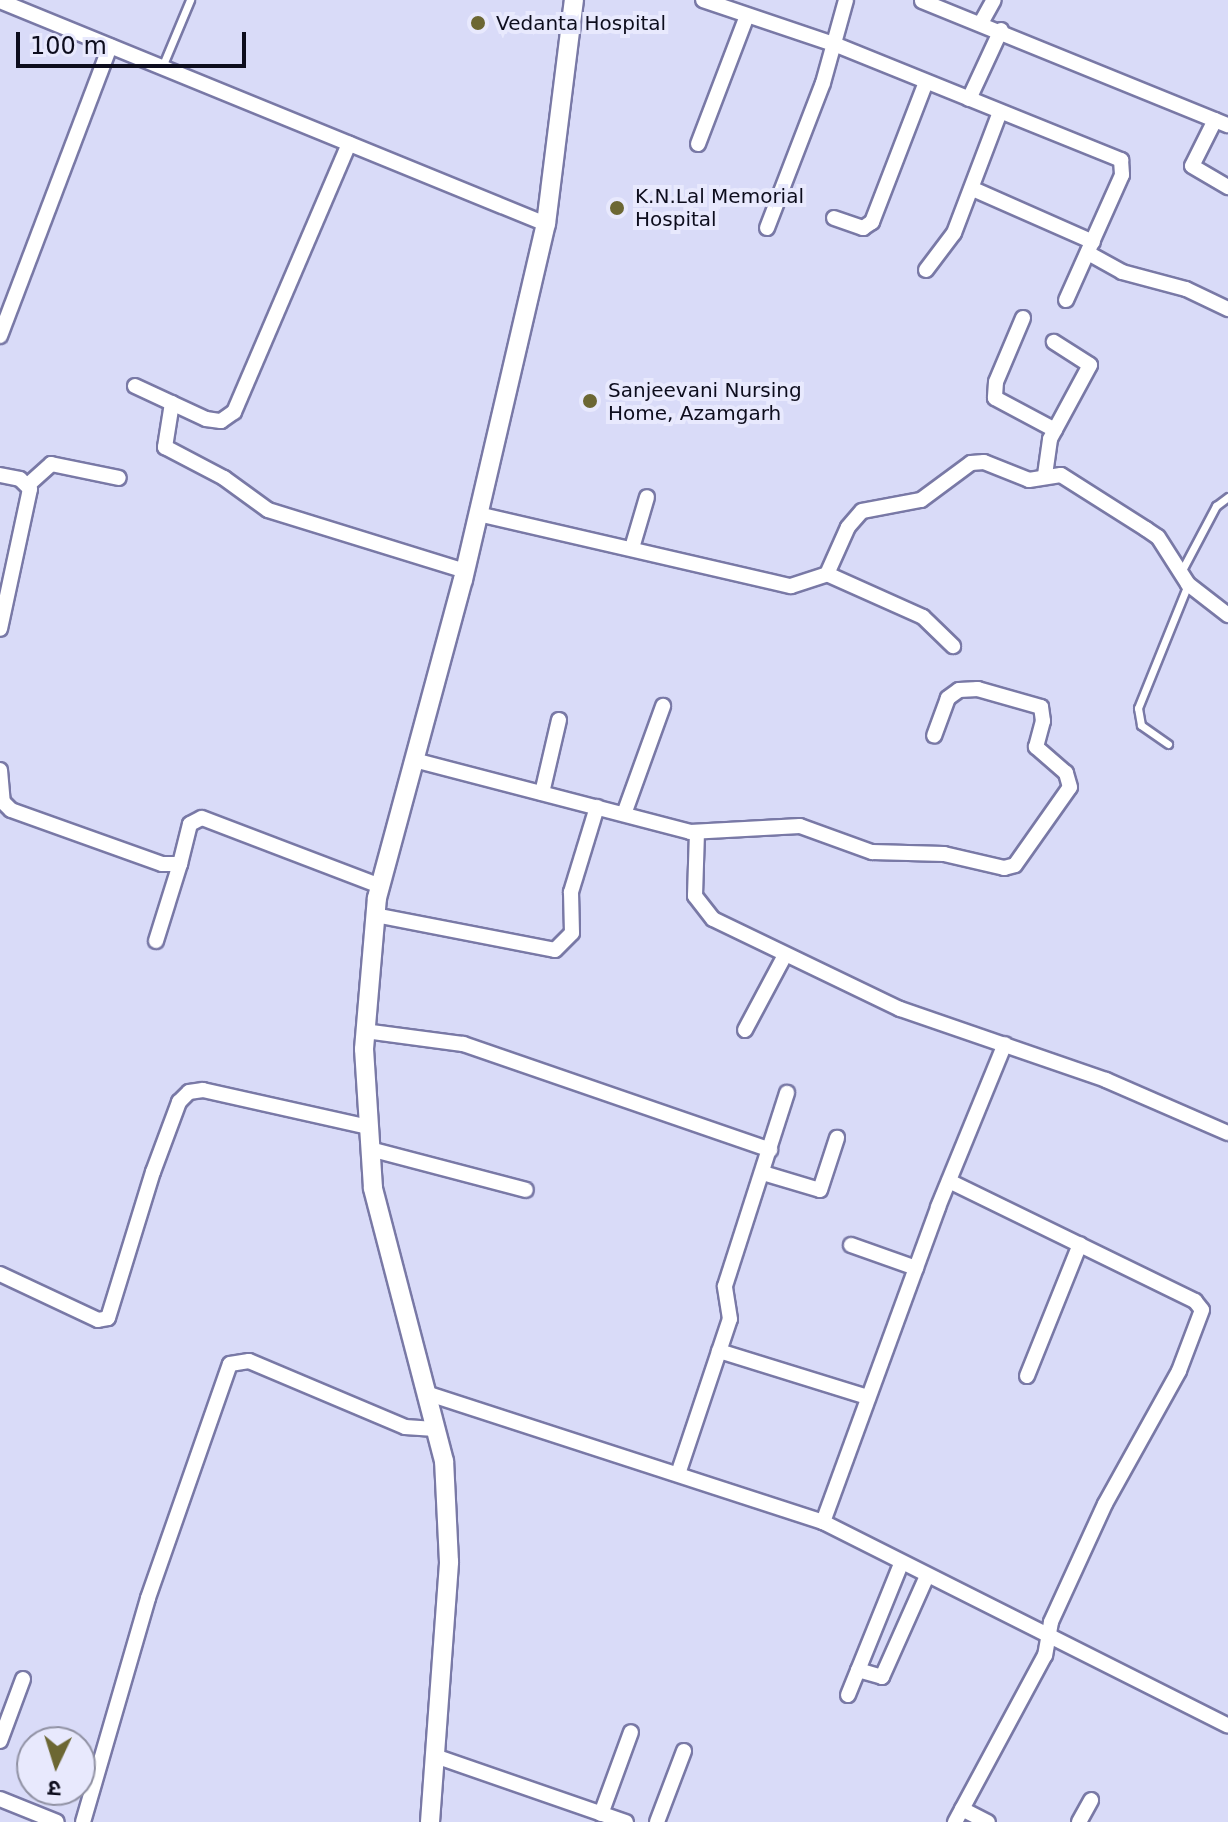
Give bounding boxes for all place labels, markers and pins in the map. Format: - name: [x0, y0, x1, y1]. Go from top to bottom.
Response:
- place label: Vedanta Hospital: [496, 11, 666, 35]
- marker: Vedanta Hospital: [467, 12, 489, 34]
- place label: K.N.Lal Memorial Hospital: [635, 184, 804, 231]
- marker: K.N.Lal Memorial Hospital: [606, 197, 628, 219]
- place label: Sanjeevani Nursing Home, Azamgarh: [608, 378, 802, 425]
- marker: Sanjeevani Nursing Home, Azamgarh: [579, 390, 601, 412]

